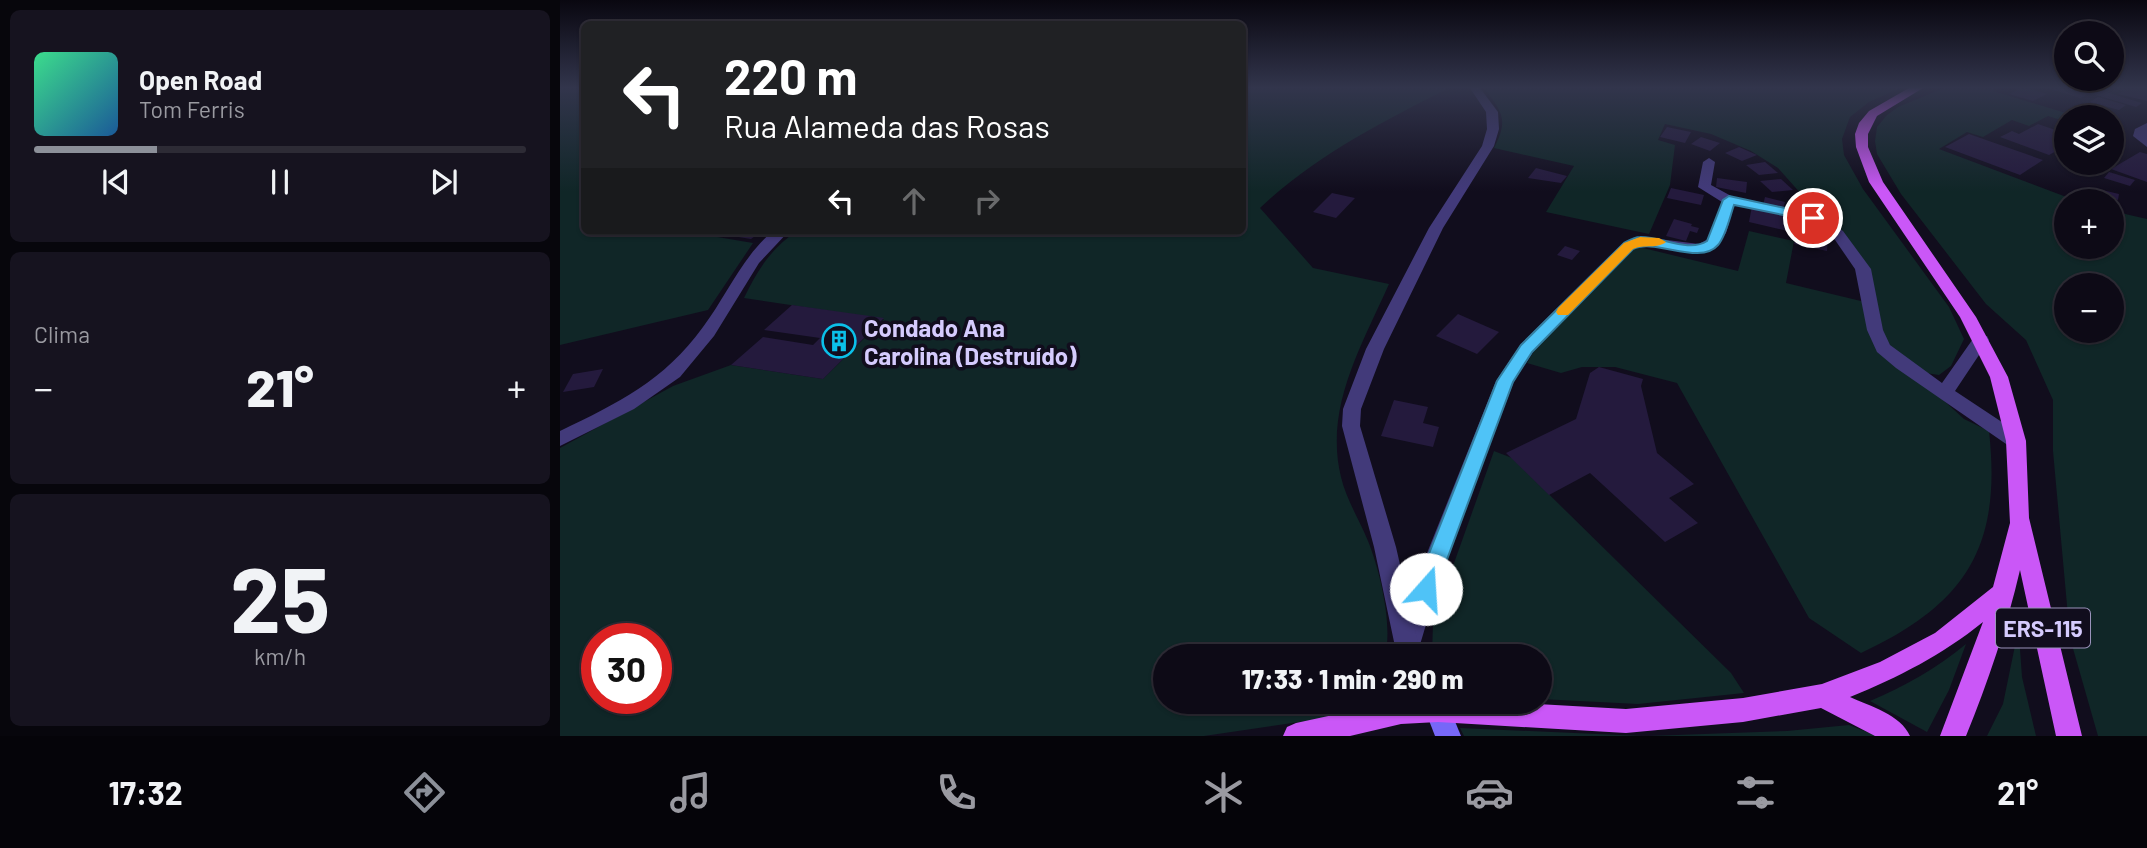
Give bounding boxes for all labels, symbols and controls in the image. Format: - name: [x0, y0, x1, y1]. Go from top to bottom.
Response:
- map controls: [2054, 21, 2124, 343]
- button: search: [2054, 21, 2124, 91]
- text: 220 m: [724, 46, 858, 105]
- icon: left: [609, 49, 700, 140]
- text: Open Road: [139, 64, 262, 95]
- text: Tom Ferris: [139, 95, 245, 123]
- button: layers: [2054, 105, 2124, 175]
- text: Rua Alameda das Rosas: [724, 106, 1050, 144]
- icon: previous: [97, 163, 135, 201]
- icon: pause: [261, 163, 299, 201]
- icon: next: [425, 163, 463, 201]
- icon: left: [822, 182, 860, 220]
- icon: ahead: [895, 182, 933, 220]
- icon: right: [968, 182, 1006, 220]
- pin: [1783, 188, 1843, 248]
- button: +: [2054, 189, 2124, 259]
- icon: arrive: [1794, 199, 1832, 237]
- button: −: [2054, 273, 2124, 343]
- place label: Condado Ana Carolina (Destruído): [864, 313, 1077, 370]
- text: Clima: [34, 320, 90, 348]
- building icon: Condado Ana Carolina (Destruído): [820, 322, 858, 360]
- text: 21°: [246, 355, 314, 417]
- text: −: [34, 364, 53, 410]
- text: +: [507, 364, 526, 410]
- text: 25: [230, 542, 330, 651]
- position arrow: [1389, 552, 1463, 626]
- road number: ERS-115: [1996, 608, 2090, 648]
- speed limit sign: 30: [581, 623, 672, 714]
- text: km/h: [254, 642, 306, 670]
- text: 17:33 · 1 min · 290 m: [1242, 663, 1463, 694]
- icon: directions: [400, 768, 449, 817]
- icon: music: [666, 768, 715, 817]
- icon: phone: [932, 768, 981, 817]
- icon: climate: [1199, 768, 1248, 817]
- icon: car: [1465, 768, 1514, 817]
- icon: filters: [1731, 768, 1780, 817]
- text: 17:32: [109, 773, 183, 811]
- text: 21°: [1997, 773, 2038, 811]

